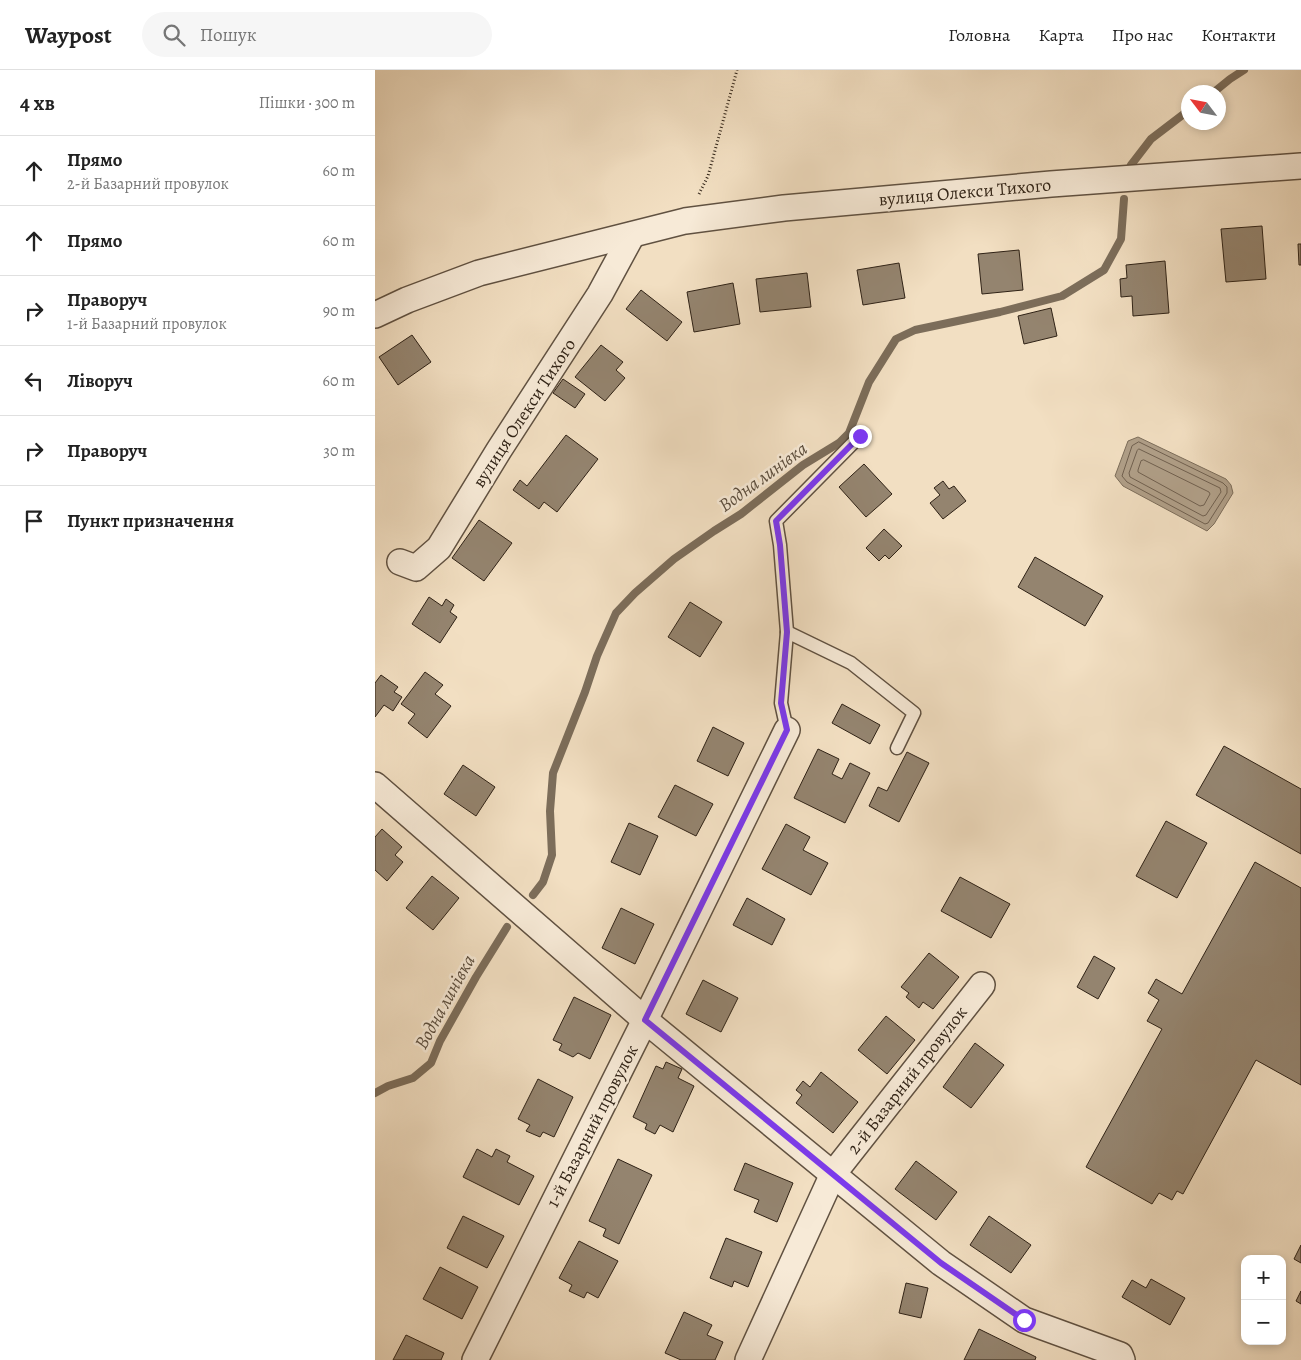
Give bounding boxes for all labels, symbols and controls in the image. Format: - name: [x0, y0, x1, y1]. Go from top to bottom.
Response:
- search box: [142, 12, 492, 57]
- text: Waypost: [25, 19, 112, 51]
- icon: search: [160, 21, 188, 49]
- text: Пошук: [200, 22, 257, 48]
- text: Головна: [948, 23, 1010, 47]
- text: Карта: [1038, 23, 1084, 47]
- text: Про нас: [1112, 23, 1173, 47]
- text: Контакти: [1201, 23, 1276, 47]
- north arrow: [1181, 85, 1226, 130]
- text: 4 хв: [20, 89, 55, 117]
- text: Пішки · 300 m: [259, 92, 355, 114]
- text: Прямо: [67, 147, 122, 173]
- icon: ahead: [20, 157, 48, 185]
- text: 60 m: [323, 160, 355, 182]
- text: 2-й Базарний провулок: [67, 173, 229, 195]
- street label: вулиця Олекси Тихого: [878, 173, 1052, 211]
- icon: ahead: [20, 227, 48, 255]
- text: Прямо: [67, 228, 122, 254]
- text: 60 m: [323, 230, 355, 252]
- text: Праворуч: [67, 287, 147, 313]
- icon: right: [20, 297, 48, 325]
- text: 90 m: [323, 300, 355, 322]
- text: 1-й Базарний провулок: [67, 313, 227, 335]
- street label: вулиця Олекси Тихого: [467, 334, 581, 492]
- icon: left: [20, 367, 48, 395]
- text: Ліворуч: [67, 368, 133, 394]
- text: 60 m: [323, 370, 355, 392]
- route end: [849, 425, 872, 448]
- water label: Водна линівка: [713, 436, 813, 518]
- icon: right: [20, 437, 48, 465]
- text: Праворуч: [67, 438, 147, 464]
- text: 30 m: [323, 440, 355, 462]
- icon: arrive: [20, 507, 48, 535]
- text: Пункт призначення: [67, 508, 234, 534]
- water label: Водна линівка: [408, 950, 482, 1054]
- street label: 2-й Базарний провулок: [841, 1001, 973, 1159]
- street label: 1-й Базарний провулок: [541, 1041, 643, 1211]
- map controls: [1241, 1255, 1286, 1345]
- button: +: [1241, 1255, 1286, 1300]
- button: −: [1241, 1300, 1286, 1345]
- route start: [1013, 1309, 1036, 1332]

